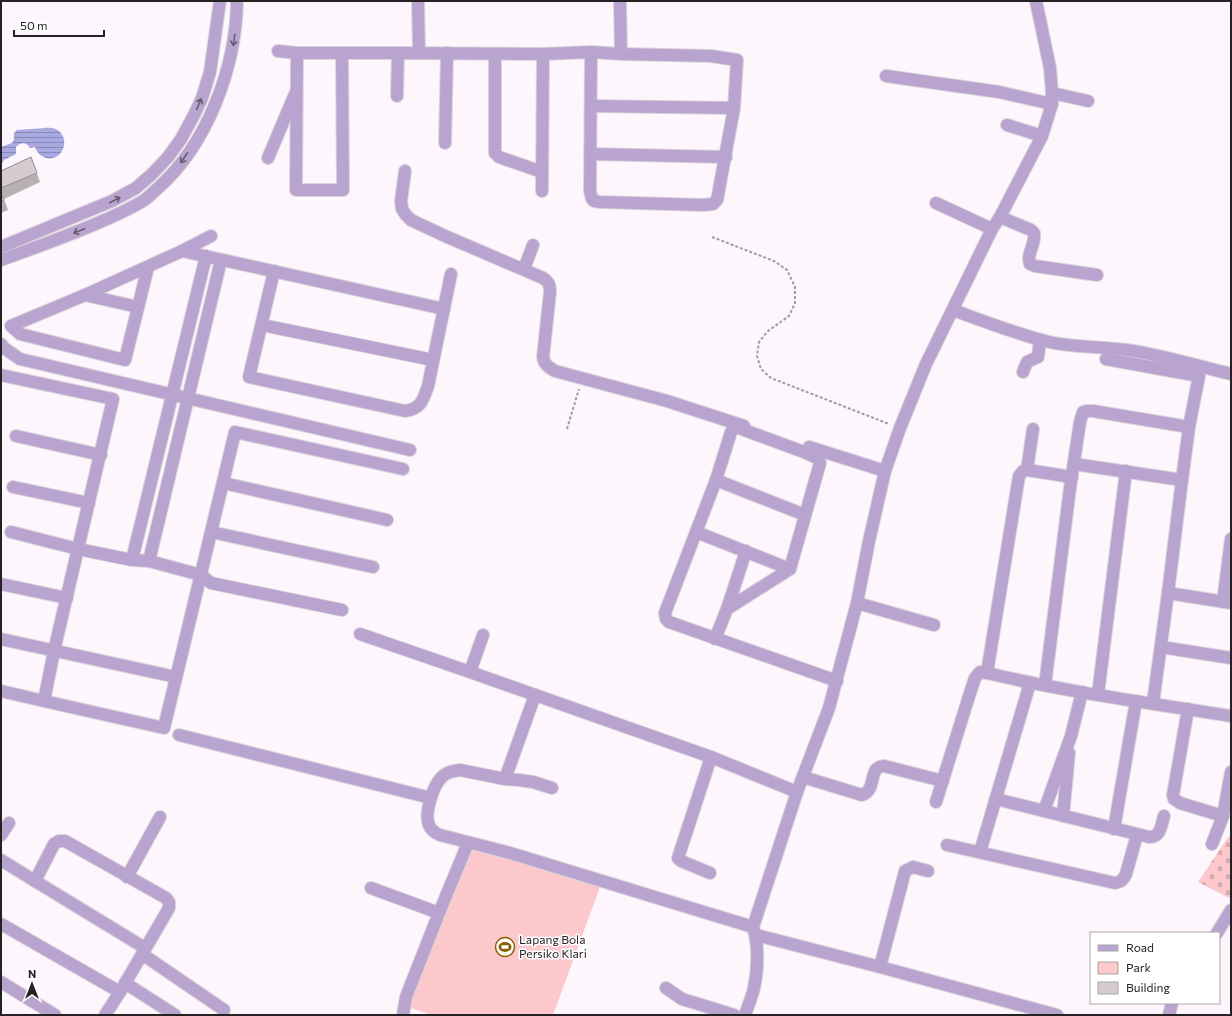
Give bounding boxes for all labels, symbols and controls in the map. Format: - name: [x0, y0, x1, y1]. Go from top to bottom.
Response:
- scale bar: [14, 12, 104, 38]
- text: 50 m: [20, 18, 48, 32]
- one-way arrow: [230, 33, 238, 46]
- one-way arrow: [195, 99, 203, 111]
- one-way arrow: [180, 153, 188, 164]
- one-way arrow: [108, 196, 120, 203]
- one-way arrow: [74, 228, 86, 235]
- place label: Lapang Bola Persiko Klari: [519, 932, 587, 960]
- legend: [1090, 932, 1220, 1004]
- sports icon: Lapang Bola Persiko Klari: [494, 936, 516, 958]
- text: Road: [1126, 940, 1154, 954]
- text: Park: [1126, 960, 1152, 974]
- north arrow: [12, 964, 52, 1004]
- text: N: [28, 967, 36, 980]
- text: Building: [1126, 980, 1170, 994]

